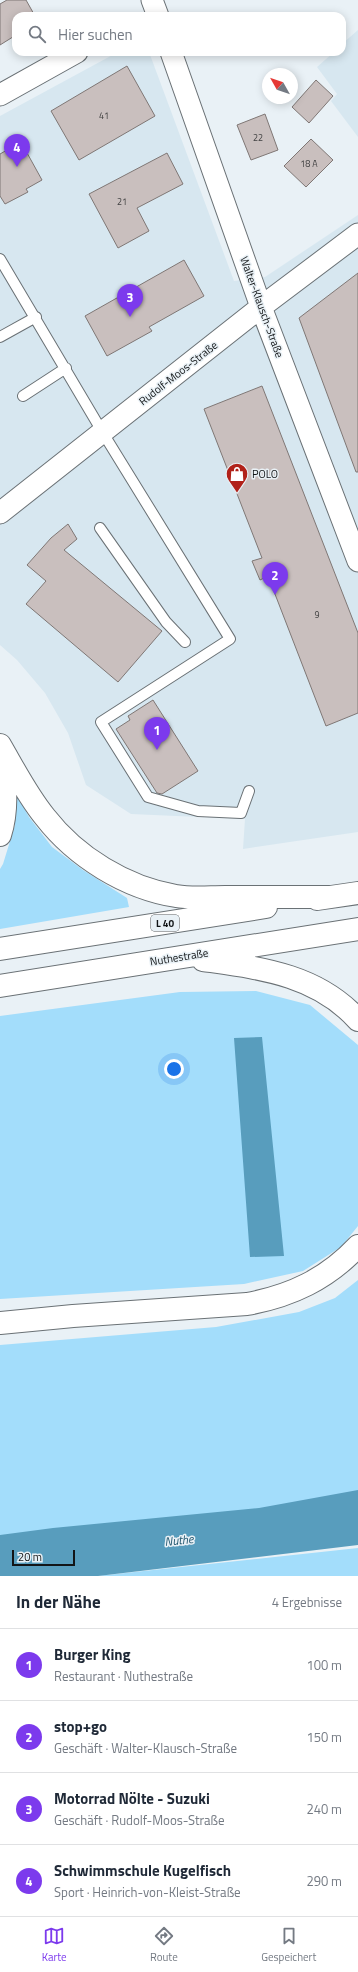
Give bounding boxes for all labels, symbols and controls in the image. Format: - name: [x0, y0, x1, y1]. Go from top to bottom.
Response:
- search box: [12, 12, 346, 56]
- icon: search: [26, 23, 48, 45]
- text: Hier suchen: [58, 23, 133, 46]
- north arrow: [262, 68, 298, 104]
- house number: 41: [99, 109, 109, 122]
- house number: 22: [253, 131, 263, 144]
- pin: 4: [4, 134, 30, 167]
- house number: 18 A: [300, 157, 318, 170]
- house number: 21: [117, 195, 127, 208]
- street label: Walter-Klausch-Straße: [236, 254, 288, 360]
- pin: 3: [117, 284, 143, 317]
- street label: Rudolf-Moos-Straße: [135, 337, 221, 409]
- shop icon: POLO: [224, 461, 250, 494]
- place label: POLO: [252, 466, 278, 482]
- pin: 2: [262, 562, 288, 595]
- house number: 9: [314, 608, 320, 621]
- pin: 1: [144, 717, 170, 750]
- road number: L 40: [151, 915, 179, 931]
- street label: Nuthestraße: [149, 944, 210, 969]
- your location: [164, 1059, 184, 1079]
- water label: Nuthe: [164, 1529, 196, 1551]
- scale bar: [12, 1548, 75, 1567]
- text: 20 m: [18, 1549, 42, 1565]
- text: In der Nähe: [16, 1589, 101, 1615]
- text: 4 Ergebnisse: [272, 1592, 342, 1612]
- text: Burger King: [54, 1643, 131, 1666]
- text: 1: [25, 1655, 33, 1675]
- text: 100 m: [306, 1655, 342, 1675]
- text: Restaurant · Nuthestraße: [54, 1666, 193, 1686]
- text: stop+go: [54, 1715, 107, 1738]
- text: 2: [25, 1727, 33, 1747]
- text: 150 m: [306, 1727, 342, 1747]
- text: Geschäft · Walter-Klausch-Straße: [54, 1738, 237, 1758]
- text: Motorrad Nölte - Suzuki: [54, 1787, 210, 1810]
- text: 3: [25, 1799, 33, 1819]
- text: 240 m: [306, 1799, 342, 1819]
- text: Geschäft · Rudolf-Moos-Straße: [54, 1810, 225, 1830]
- text: Schwimmschule Kugelfisch: [54, 1859, 231, 1882]
- text: 4: [25, 1871, 33, 1891]
- text: 290 m: [306, 1871, 342, 1891]
- text: Sport · Heinrich-von-Kleist-Straße: [54, 1882, 241, 1902]
- tab: Karte: [42, 1925, 67, 1965]
- tab: Route: [150, 1925, 178, 1965]
- tab: Gespeichert: [261, 1925, 316, 1965]

